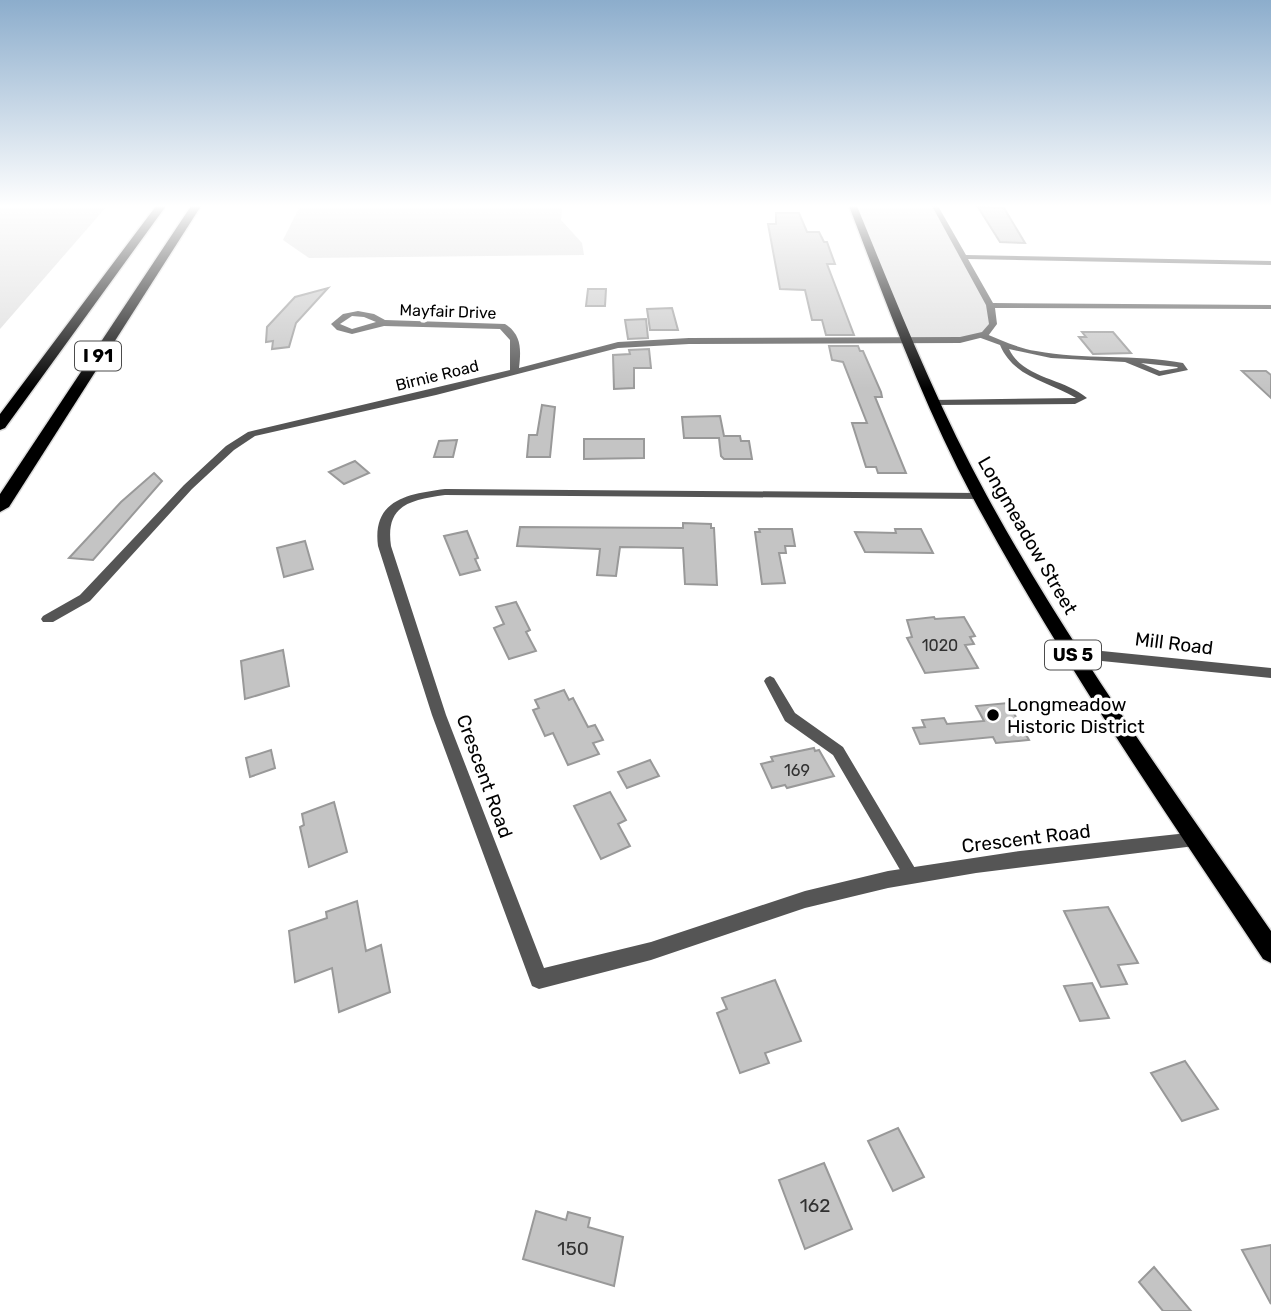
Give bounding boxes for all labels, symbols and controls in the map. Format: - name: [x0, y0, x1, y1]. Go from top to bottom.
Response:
- street label: Mayfair Drive: [399, 300, 497, 323]
- road number: I 91: [75, 342, 121, 370]
- street label: Birnie Road: [394, 356, 481, 395]
- street label: Longmeadow Street: [973, 452, 1082, 619]
- street label: Mill Road: [1134, 627, 1214, 660]
- house number: 1020: [922, 636, 958, 655]
- road number: US 5: [1045, 640, 1101, 670]
- place label: Longmeadow Historic District: [1007, 693, 1145, 738]
- marker: Longmeadow Historic District: [985, 707, 1001, 723]
- street label: Crescent Road: [452, 711, 518, 841]
- house number: 169: [784, 761, 810, 780]
- street label: Crescent Road: [960, 819, 1092, 858]
- house number: 162: [800, 1194, 830, 1217]
- house number: 150: [557, 1237, 589, 1260]

